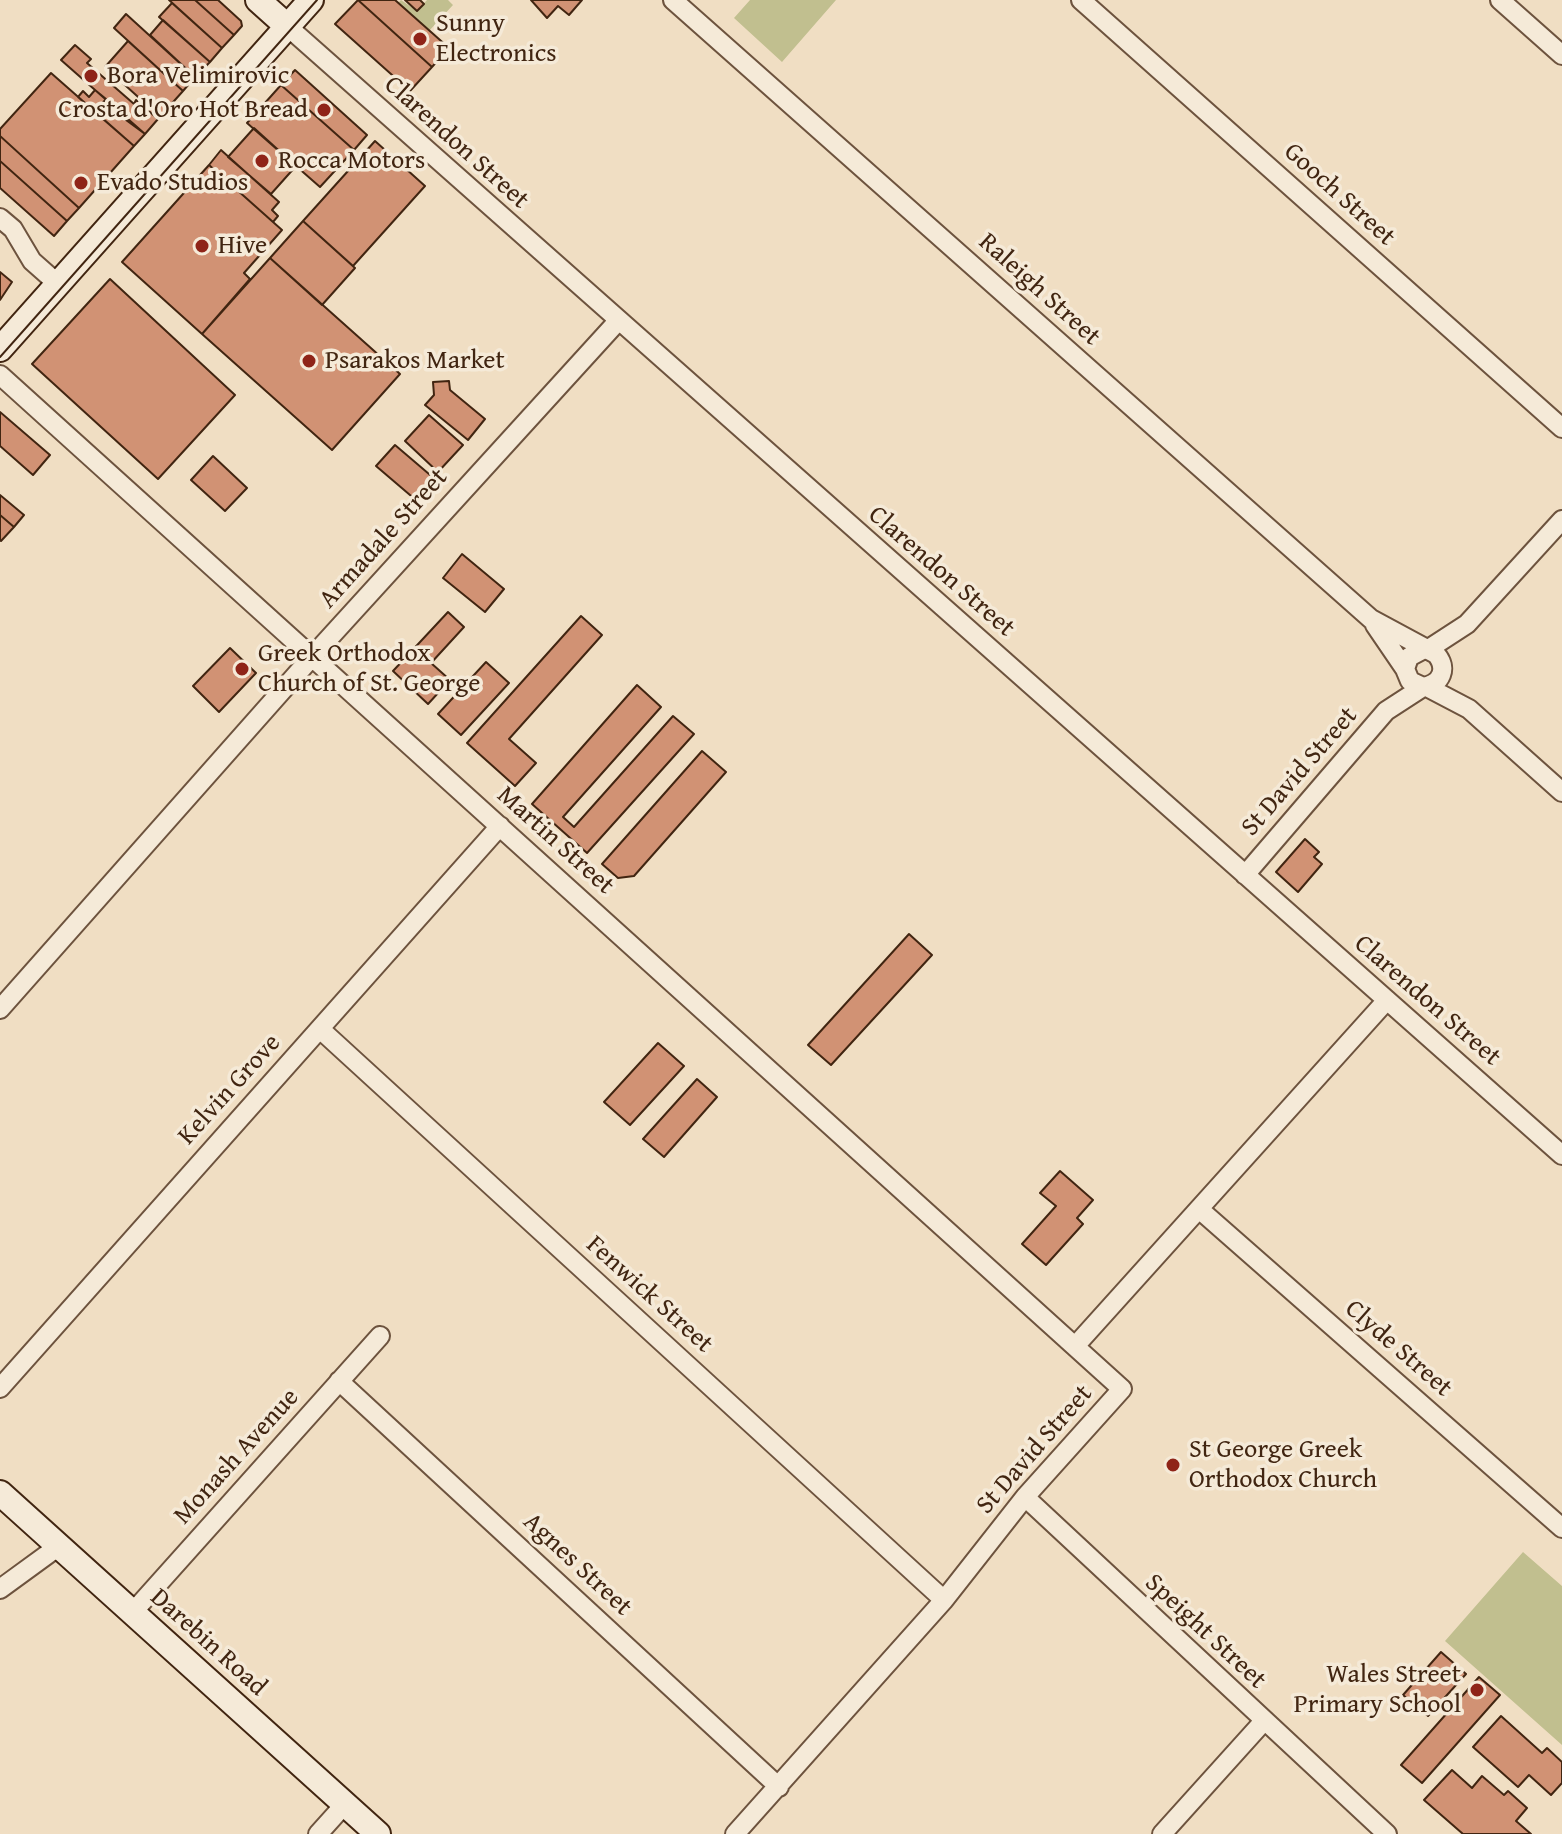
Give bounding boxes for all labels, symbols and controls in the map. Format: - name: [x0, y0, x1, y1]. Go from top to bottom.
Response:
- place label: Sunny Electronics: [436, 8, 557, 70]
- marker: Sunny Electronics: [411, 30, 429, 48]
- place label: Bora Velimirovic: [107, 60, 289, 92]
- marker: Bora Velimirovic: [82, 67, 100, 85]
- street label: Clarendon Street: [377, 70, 535, 216]
- place label: Crosta d'Oro Hot Bread: [58, 94, 308, 126]
- marker: Crosta d'Oro Hot Bread: [315, 101, 333, 119]
- street label: Gooch Street: [1277, 137, 1401, 253]
- place label: Rocca Motors: [278, 145, 425, 177]
- marker: Rocca Motors: [253, 152, 271, 170]
- place label: Evado Studios: [97, 167, 248, 199]
- marker: Evado Studios: [72, 174, 90, 192]
- street label: Raleigh Street: [972, 227, 1106, 353]
- place label: Hive: [218, 230, 267, 262]
- marker: Hive: [193, 237, 211, 255]
- place label: Psarakos Market: [325, 345, 505, 377]
- marker: Psarakos Market: [300, 352, 318, 370]
- street label: Armadale Street: [313, 463, 455, 615]
- street label: Clarendon Street: [861, 500, 1021, 644]
- place label: Greek Orthodox Church of St. George: [258, 638, 480, 700]
- marker: Greek Orthodox Church of St. George: [233, 660, 251, 678]
- street label: St David Street: [1235, 701, 1365, 843]
- street label: Martin Street: [490, 780, 620, 902]
- street label: Clarendon Street: [1347, 929, 1507, 1073]
- street label: Kelvin Grove: [172, 1028, 288, 1152]
- street label: Fenwick Street: [579, 1230, 719, 1360]
- street label: Clyde Street: [1338, 1294, 1458, 1404]
- street label: St David Street: [970, 1379, 1100, 1521]
- street label: Monash Avenue: [168, 1383, 306, 1531]
- place label: St George Greek Orthodox Church: [1189, 1434, 1377, 1496]
- marker: St George Greek Orthodox Church: [1164, 1456, 1182, 1474]
- street label: Agnes Street: [516, 1507, 638, 1623]
- street label: Speight Street: [1138, 1568, 1272, 1696]
- street label: Darebin Road: [143, 1583, 273, 1703]
- place label: Wales Street Primary School: [1294, 1659, 1461, 1720]
- marker: Wales Street Primary School: [1468, 1681, 1486, 1699]

